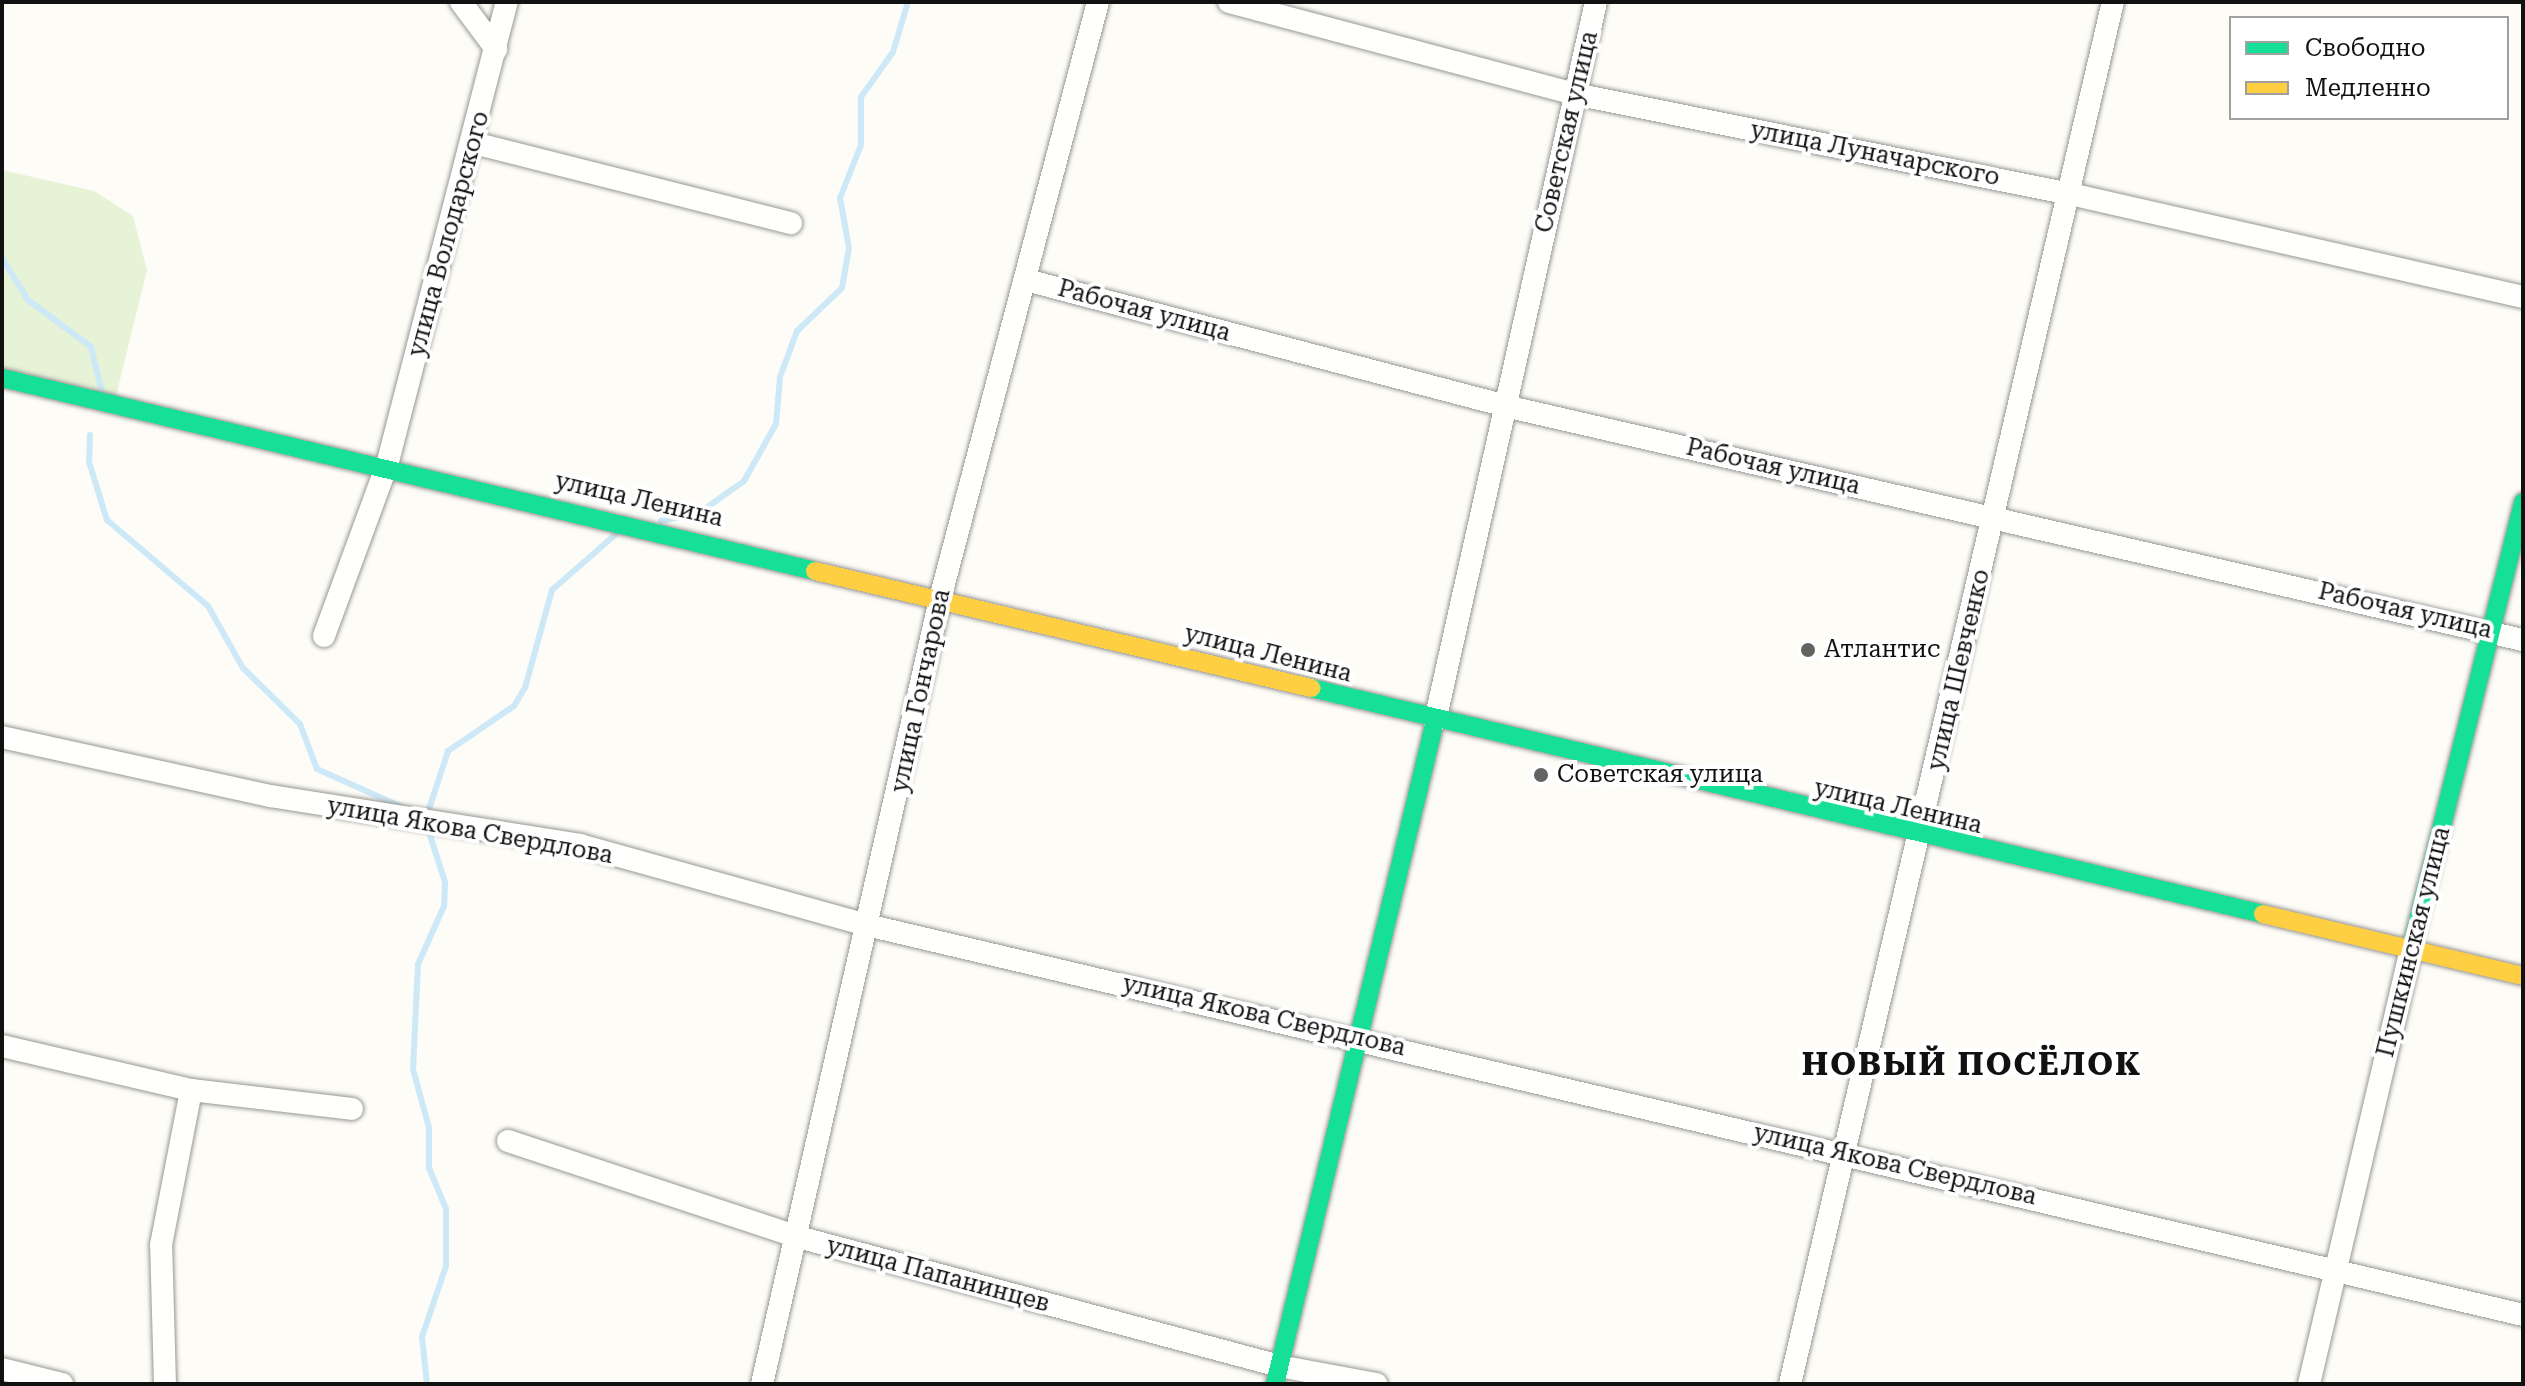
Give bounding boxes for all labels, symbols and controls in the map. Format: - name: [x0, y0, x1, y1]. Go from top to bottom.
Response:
- legend: [2229, 16, 2509, 120]
- street label: Советская улица: [1530, 28, 1604, 236]
- text: Свободно: [2305, 34, 2426, 62]
- text: Медленно: [2305, 74, 2431, 102]
- street label: улица Володарского: [402, 108, 496, 360]
- street label: улица Луначарского: [1748, 116, 2002, 192]
- street label: Рабочая улица: [1055, 274, 1233, 348]
- street label: Рабочая улица: [1683, 433, 1863, 501]
- street label: улица Ленина: [552, 467, 726, 533]
- street label: улица Шевченко: [1922, 567, 1996, 773]
- street label: Рабочая улица: [2315, 577, 2495, 645]
- street label: улица Гончарова: [885, 587, 957, 795]
- street label: улица Ленина: [1181, 619, 1355, 689]
- place label: Атлантис: [1824, 636, 1940, 664]
- marker: Атлантис: [1799, 641, 1817, 659]
- place label: Советская улица: [1557, 761, 1763, 789]
- marker: Советская улица: [1532, 766, 1550, 784]
- street label: улица Ленина: [1811, 774, 1985, 840]
- street label: улица Якова Свердлова: [325, 792, 615, 870]
- street label: Пушкинская улица: [2371, 824, 2457, 1060]
- street label: улица Якова Свердлова: [1120, 969, 1408, 1063]
- district label: НОВЫЙ ПОСЁЛОК: [1802, 1045, 2142, 1083]
- street label: улица Якова Свердлова: [1751, 1118, 2039, 1212]
- street label: улица Папанинцев: [823, 1231, 1053, 1319]

